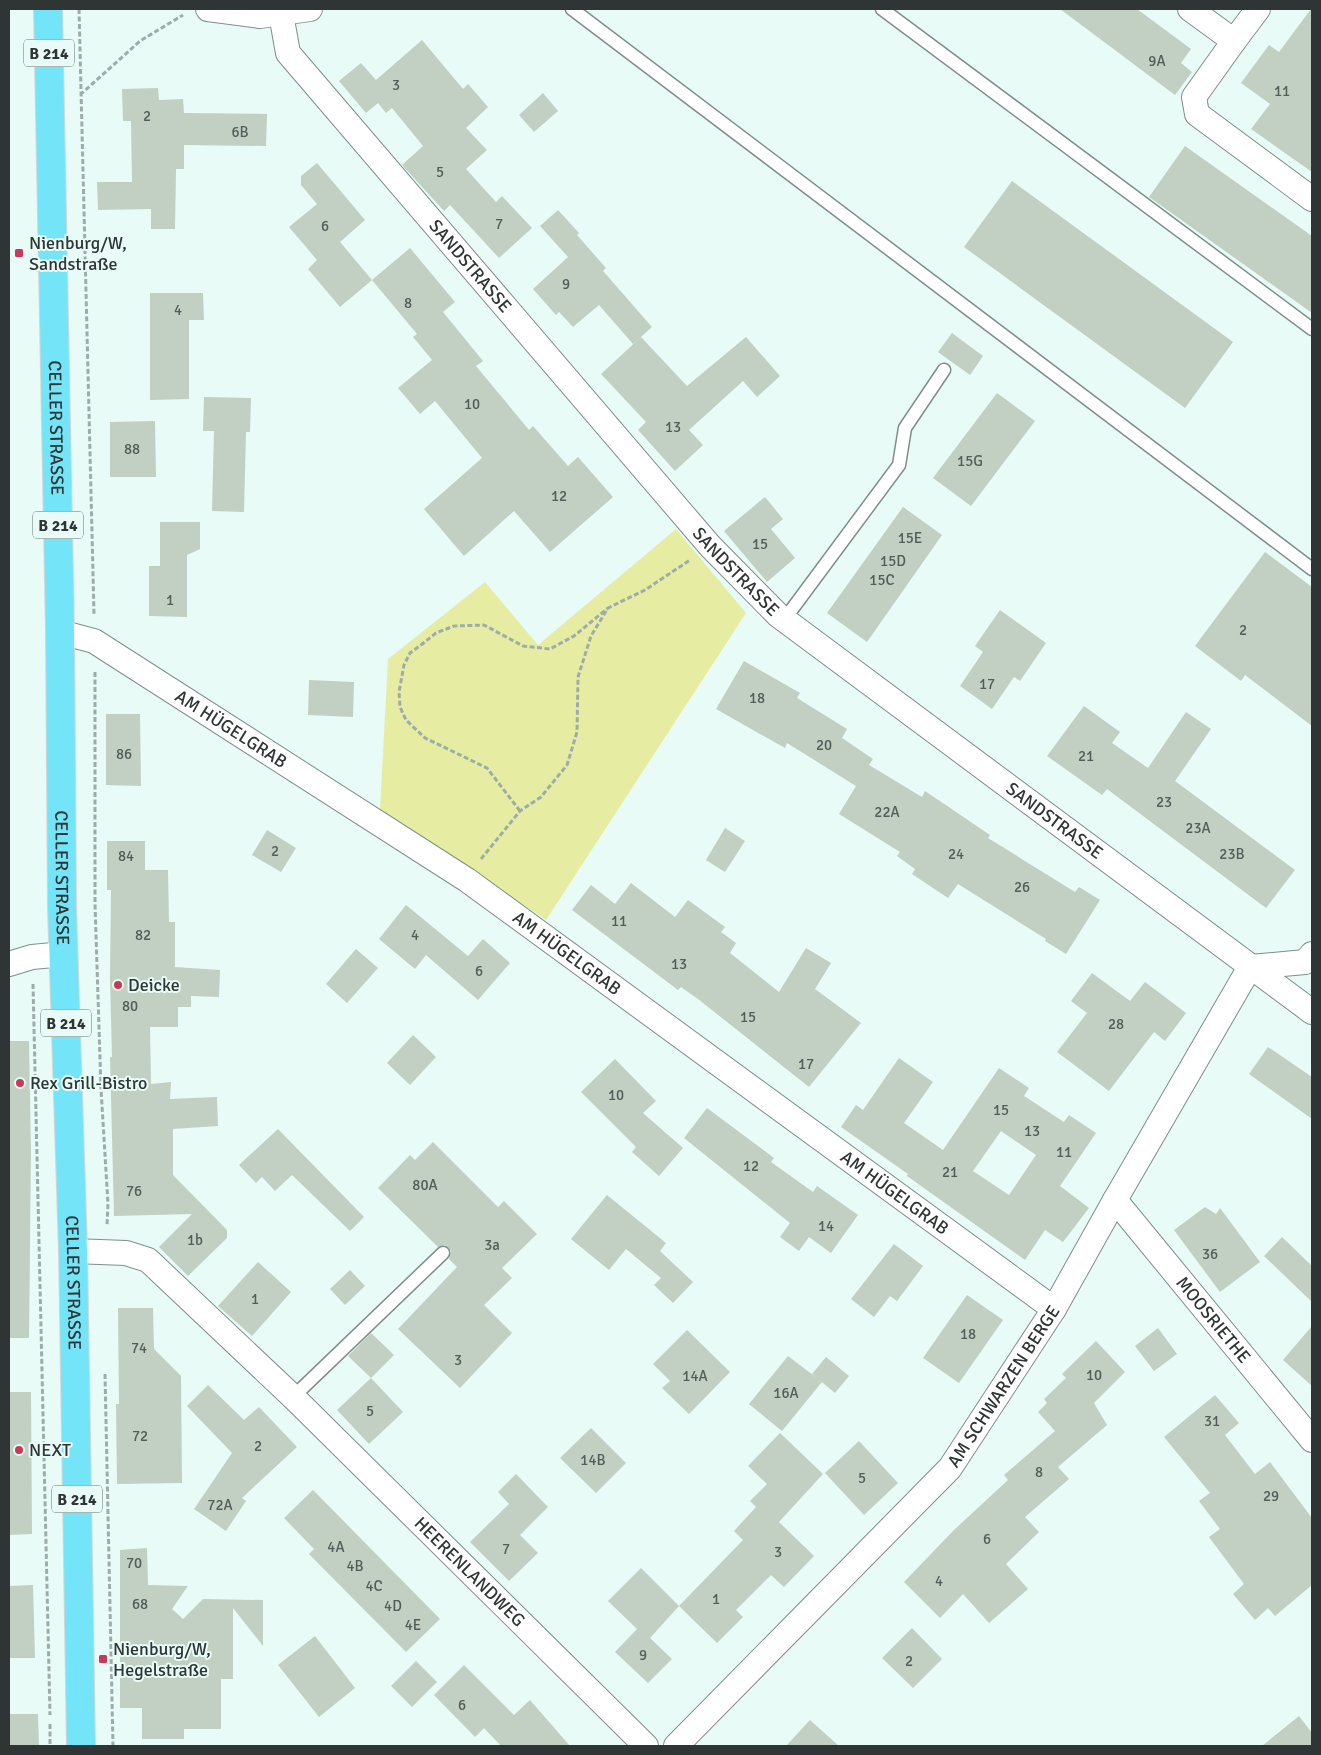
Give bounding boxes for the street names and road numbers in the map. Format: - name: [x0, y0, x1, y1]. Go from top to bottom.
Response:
- road number: B 214: [24, 40, 74, 66]
- street label: SANDSTRASSE: [424, 215, 516, 317]
- street label: CELLER STRASSE: [44, 360, 68, 496]
- road number: B 214: [33, 512, 83, 538]
- street label: SANDSTRASSE: [688, 523, 784, 621]
- street label: AM HÜGELGRAB: [171, 685, 291, 773]
- street label: SANDSTRASSE: [1002, 777, 1107, 864]
- street label: CELLER STRASSE: [50, 810, 74, 946]
- street label: AM HÜGELGRAB: [509, 906, 625, 1000]
- road number: B 214: [41, 1010, 91, 1036]
- street label: AM HÜGELGRAB: [836, 1146, 953, 1240]
- street label: CELLER STRASSE: [61, 1215, 86, 1350]
- street label: MOOSRIETHE: [1171, 1272, 1255, 1368]
- street label: AM SCHWARZEN BERGE: [943, 1301, 1064, 1471]
- road number: B 214: [52, 1486, 102, 1512]
- street label: HEERENLANDWEG: [410, 1512, 530, 1631]

